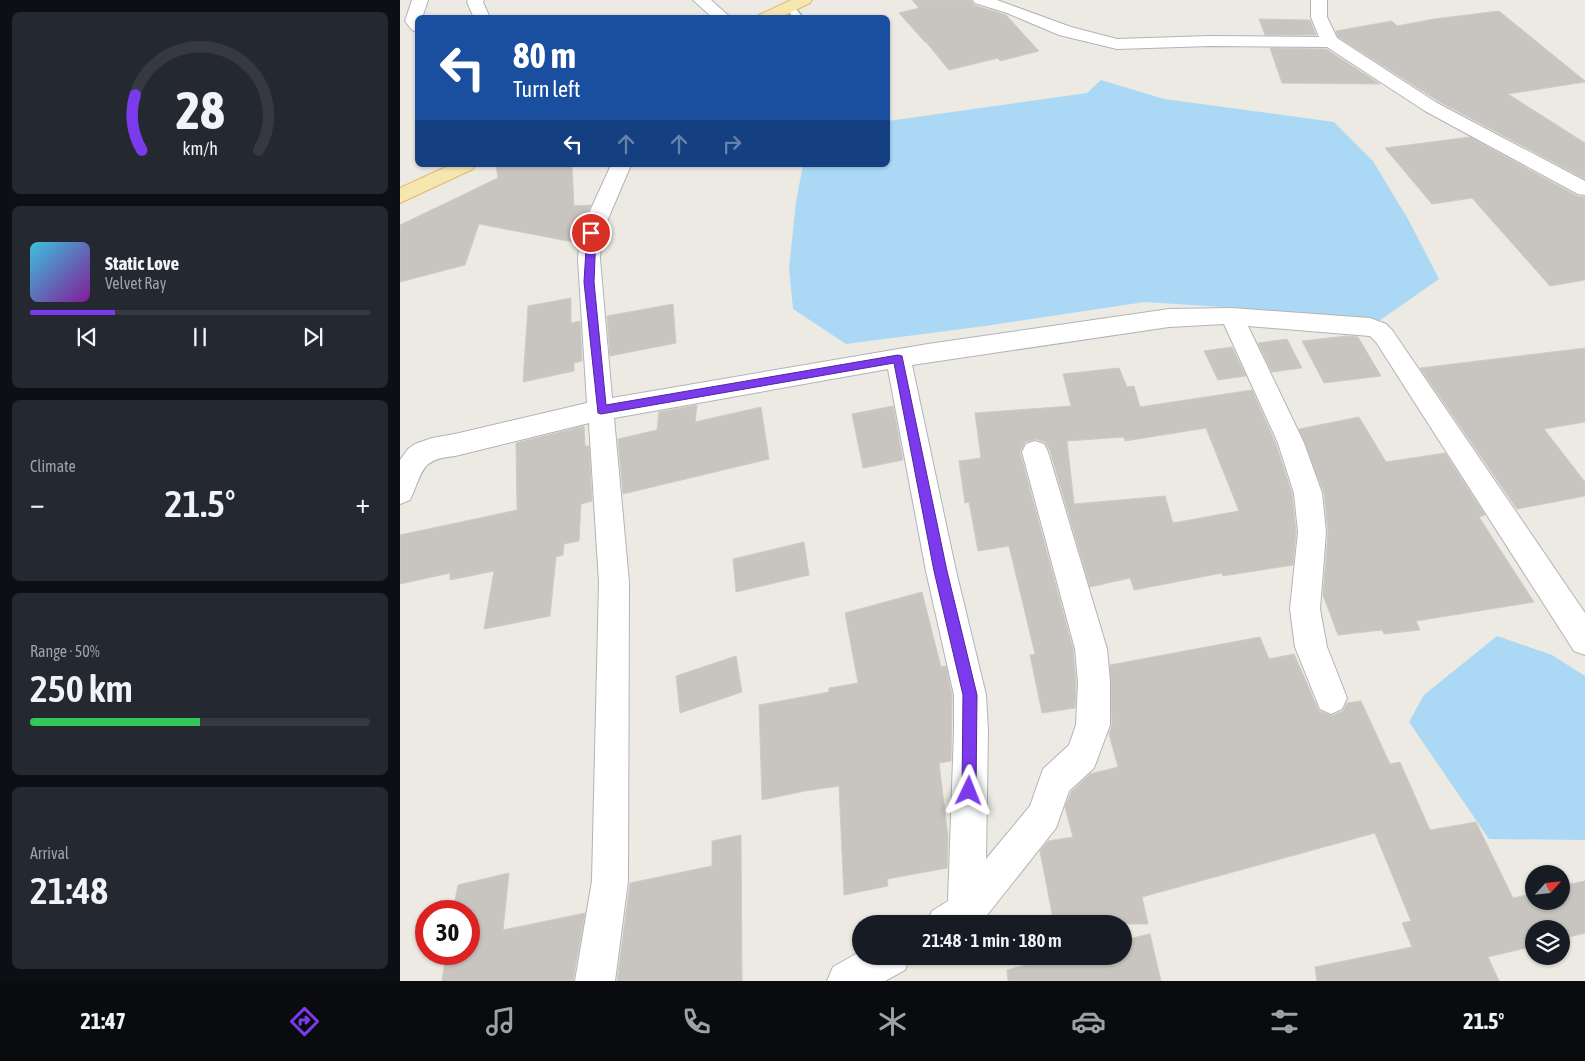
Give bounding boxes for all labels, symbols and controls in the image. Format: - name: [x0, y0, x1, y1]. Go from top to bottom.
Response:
- icon: left: [430, 35, 495, 100]
- text: 80 m: [513, 35, 576, 75]
- text: Turn left: [513, 76, 580, 102]
- text: 28: [176, 80, 224, 140]
- icon: left: [559, 130, 587, 158]
- icon: ahead: [612, 130, 640, 158]
- icon: ahead: [665, 130, 693, 158]
- icon: right: [718, 130, 746, 158]
- text: km/h: [182, 138, 218, 159]
- pin: [570, 212, 612, 254]
- icon: arrive: [577, 219, 605, 247]
- text: Static Love: [105, 252, 179, 274]
- text: Velvet Ray: [105, 274, 166, 292]
- icon: previous: [73, 323, 101, 351]
- icon: pause: [186, 323, 214, 351]
- icon: next: [299, 323, 327, 351]
- text: Climate: [30, 457, 76, 475]
- text: 21.5°: [165, 482, 235, 525]
- text: −: [30, 487, 45, 519]
- text: +: [355, 487, 370, 519]
- text: Range · 50%: [30, 642, 100, 660]
- text: 250 km: [30, 667, 133, 710]
- position arrow: [942, 764, 994, 816]
- text: Arrival: [30, 844, 69, 862]
- north arrow: [1525, 865, 1570, 910]
- map controls: [1525, 865, 1570, 965]
- text: 21:48: [30, 869, 108, 912]
- speed limit sign: 30: [415, 900, 480, 965]
- button: layers: [1525, 920, 1570, 965]
- text: 21:48 · 1 min · 180 m: [922, 929, 1062, 951]
- icon: directions: [287, 1004, 322, 1039]
- icon: music: [483, 1004, 518, 1039]
- icon: phone: [679, 1004, 714, 1039]
- icon: climate: [875, 1004, 910, 1039]
- icon: car: [1071, 1004, 1106, 1039]
- icon: filters: [1267, 1004, 1302, 1039]
- text: 21:47: [81, 1008, 126, 1034]
- text: 21.5°: [1463, 1008, 1504, 1034]

